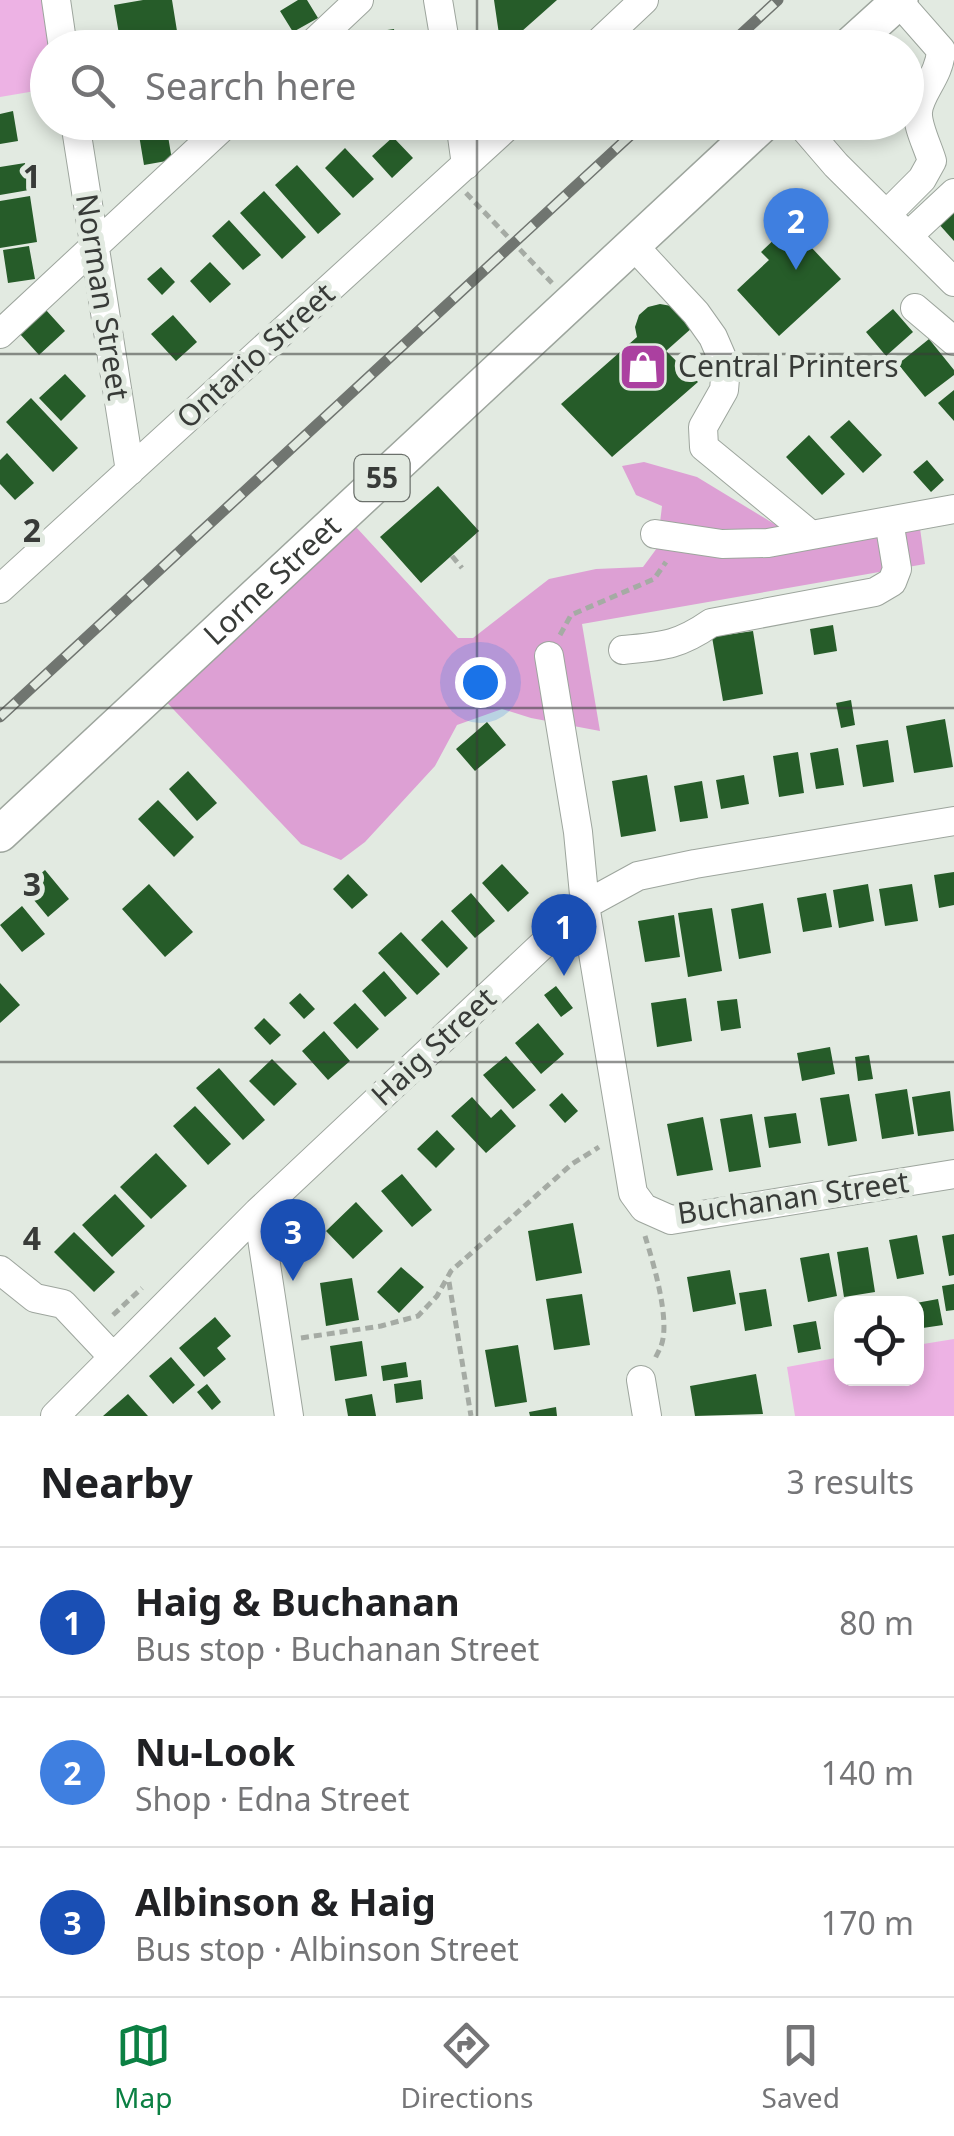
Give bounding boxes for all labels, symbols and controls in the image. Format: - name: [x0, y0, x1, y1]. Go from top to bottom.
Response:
- search box: [30, 30, 924, 140]
- icon: search: [65, 58, 120, 113]
- text: Search here: [145, 59, 356, 111]
- text: 1: [23, 154, 41, 197]
- pin: 2: [764, 188, 828, 270]
- street label: Norman Street: [67, 191, 140, 403]
- street label: Ontario Street: [167, 273, 343, 437]
- shop icon: Central Printers: [617, 341, 669, 393]
- place label: Central Printers: [678, 345, 899, 386]
- road number: 55: [354, 455, 410, 501]
- street label: Lorne Street: [194, 505, 349, 654]
- text: 2: [23, 508, 41, 551]
- your location: [455, 657, 506, 708]
- text: 3: [23, 862, 41, 905]
- pin: 1: [532, 894, 596, 976]
- street label: Haig Street: [362, 977, 504, 1114]
- street label: Buchanan Street: [674, 1160, 911, 1233]
- pin: 3: [260, 1198, 326, 1281]
- text: 4: [23, 1216, 41, 1259]
- map controls: [834, 1296, 924, 1386]
- button: locate: [834, 1296, 924, 1386]
- text: Nearby: [40, 1453, 193, 1510]
- text: 3 results: [787, 1460, 914, 1503]
- text: Haig & Buchanan: [135, 1575, 460, 1627]
- text: 1: [63, 1601, 82, 1644]
- text: 80 m: [839, 1601, 914, 1644]
- text: Bus stop · Buchanan Street: [135, 1627, 539, 1670]
- text: Nu-Look: [135, 1725, 295, 1777]
- text: 2: [63, 1751, 82, 1794]
- text: 140 m: [821, 1751, 914, 1794]
- text: Shop · Edna Street: [135, 1777, 409, 1820]
- text: Albinson & Haig: [135, 1875, 436, 1927]
- text: 3: [63, 1901, 82, 1944]
- text: 170 m: [821, 1901, 914, 1944]
- text: Bus stop · Albinson Street: [135, 1927, 519, 1970]
- tab: Map: [114, 2018, 172, 2116]
- tab: Directions: [401, 2018, 533, 2116]
- tab: Saved: [762, 2018, 840, 2116]

